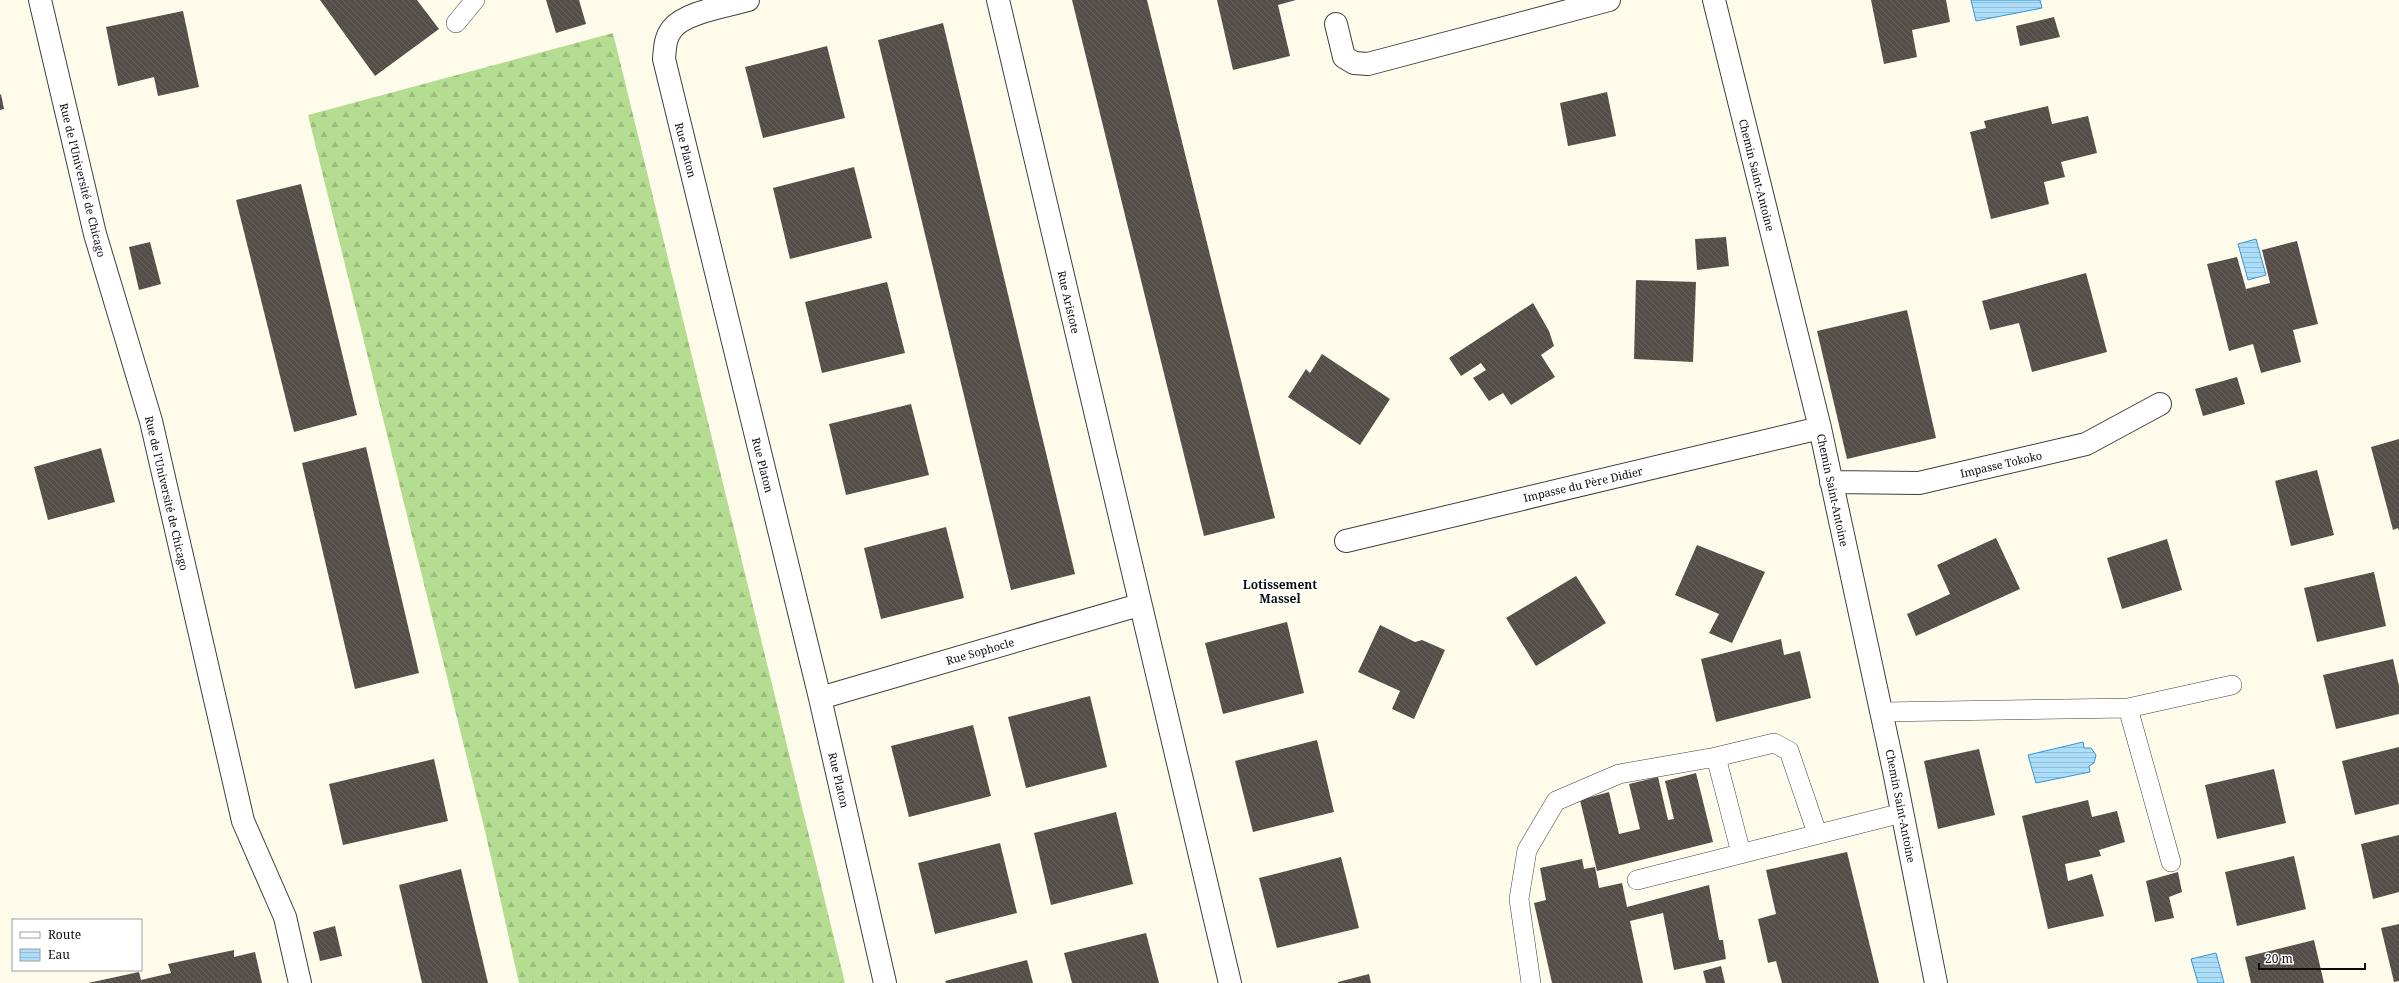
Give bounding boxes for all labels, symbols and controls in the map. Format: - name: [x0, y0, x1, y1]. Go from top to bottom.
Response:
- street label: Rue de l’Université de Chicago: [57, 101, 109, 259]
- street label: Chemin Saint-Antoine: [1736, 117, 1778, 233]
- street label: Rue Platon: [672, 121, 700, 179]
- street label: Rue Aristote: [1054, 269, 1084, 335]
- street label: Rue de l’Université de Chicago: [142, 414, 192, 572]
- street label: Chemin Saint-Antoine: [1814, 432, 1852, 548]
- street label: Rue Platon: [749, 436, 777, 494]
- street label: Impasse Tokoko: [1959, 447, 2043, 481]
- street label: Impasse du Père Didier: [1522, 463, 1645, 505]
- district label: Lotissement Massel: [1243, 576, 1317, 607]
- street label: Rue Sophocle: [944, 634, 1016, 668]
- street label: Chemin Saint-Antoine: [1883, 748, 1919, 864]
- street label: Rue Platon: [825, 751, 853, 809]
- legend: [12, 919, 142, 971]
- text: Route: [48, 926, 81, 943]
- scale bar: [2259, 945, 2365, 971]
- text: Eau: [48, 946, 70, 963]
- text: 20 m: [2265, 950, 2293, 967]

